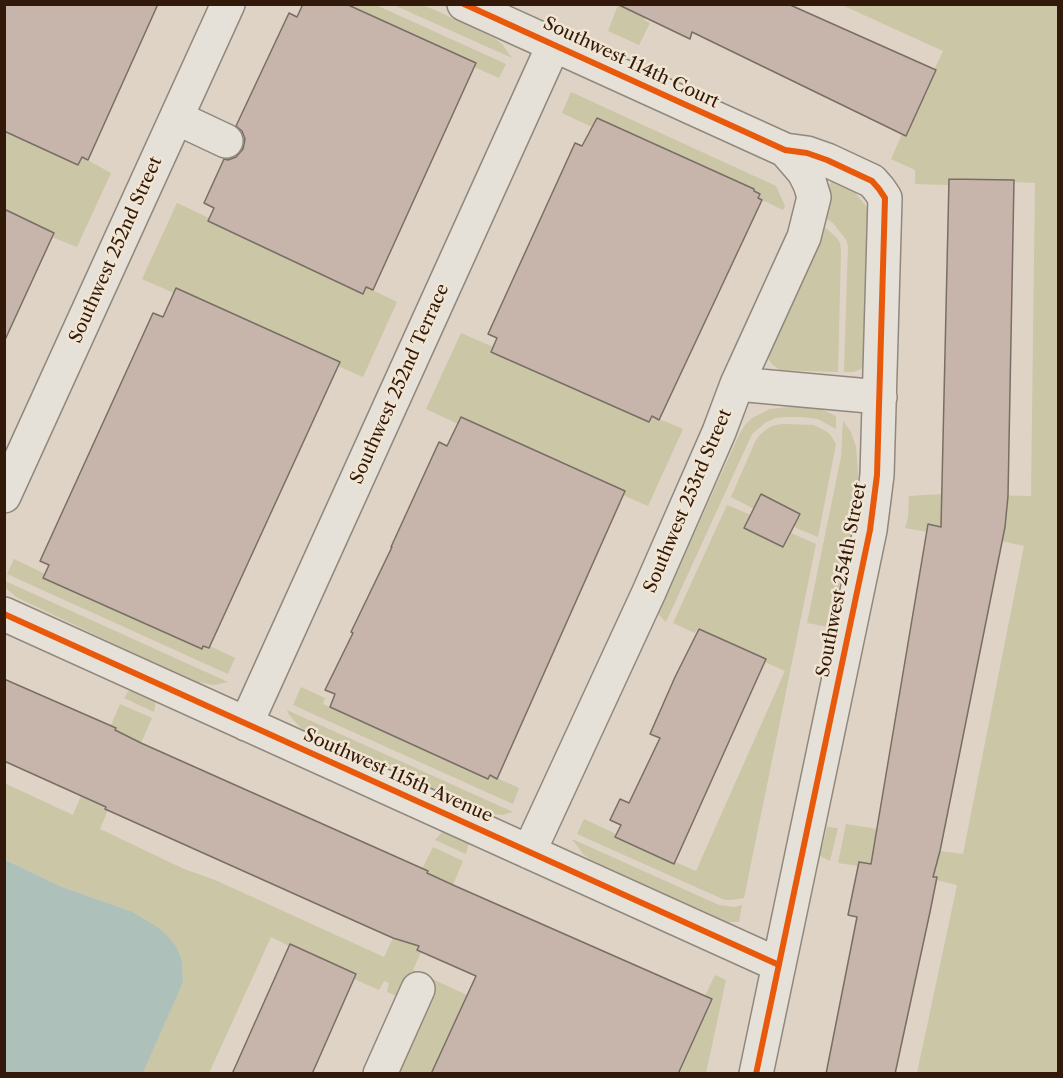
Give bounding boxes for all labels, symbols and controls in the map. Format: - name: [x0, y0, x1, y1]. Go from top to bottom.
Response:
- street label: Southwest 114th Court: [540, 13, 722, 113]
- street label: Southwest 252nd Street: [65, 153, 167, 347]
- street label: Southwest 252nd Terrace: [346, 281, 454, 487]
- street label: Southwest 253rd Street: [639, 406, 737, 596]
- street label: Southwest 254th Street: [813, 481, 871, 679]
- street label: Southwest 115th Avenue: [300, 724, 496, 828]

